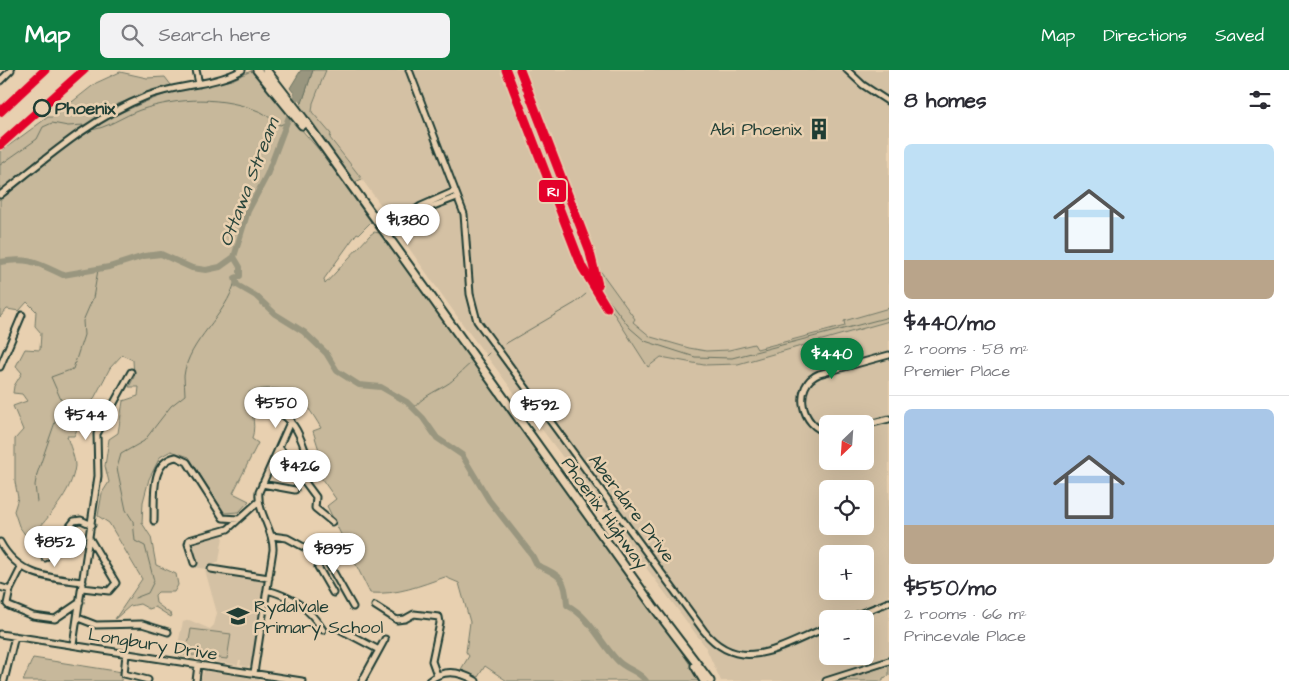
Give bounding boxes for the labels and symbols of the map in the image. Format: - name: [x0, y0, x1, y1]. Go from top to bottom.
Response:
- place label: Phoenix: [55, 96, 116, 121]
- marker: Phoenix: [33, 99, 51, 117]
- water label: Ottawa Stream: [213, 112, 287, 251]
- building icon: Abi Phoenix: [806, 116, 832, 142]
- place label: Abi Phoenix: [710, 117, 803, 142]
- line badge: R1: [538, 179, 567, 203]
- text: R1: [547, 182, 559, 202]
- pin: $1,380: [367, 204, 449, 246]
- pin: $440: [802, 338, 862, 380]
- pin: $550: [246, 386, 306, 429]
- pin: $592: [510, 388, 570, 431]
- pin: $544: [56, 398, 116, 441]
- north arrow: [819, 415, 874, 470]
- street label: Aberdare Drive: [583, 449, 681, 568]
- pin: $426: [270, 450, 330, 492]
- street label: Phoenix Highway: [555, 452, 654, 575]
- pin: $852: [25, 526, 85, 568]
- pin: $895: [304, 532, 364, 575]
- place label: Rydalvale Primary School: [254, 594, 383, 641]
- school or university icon: Rydalvale Primary School: [225, 603, 251, 629]
- street label: Longbury Drive: [86, 622, 220, 668]

